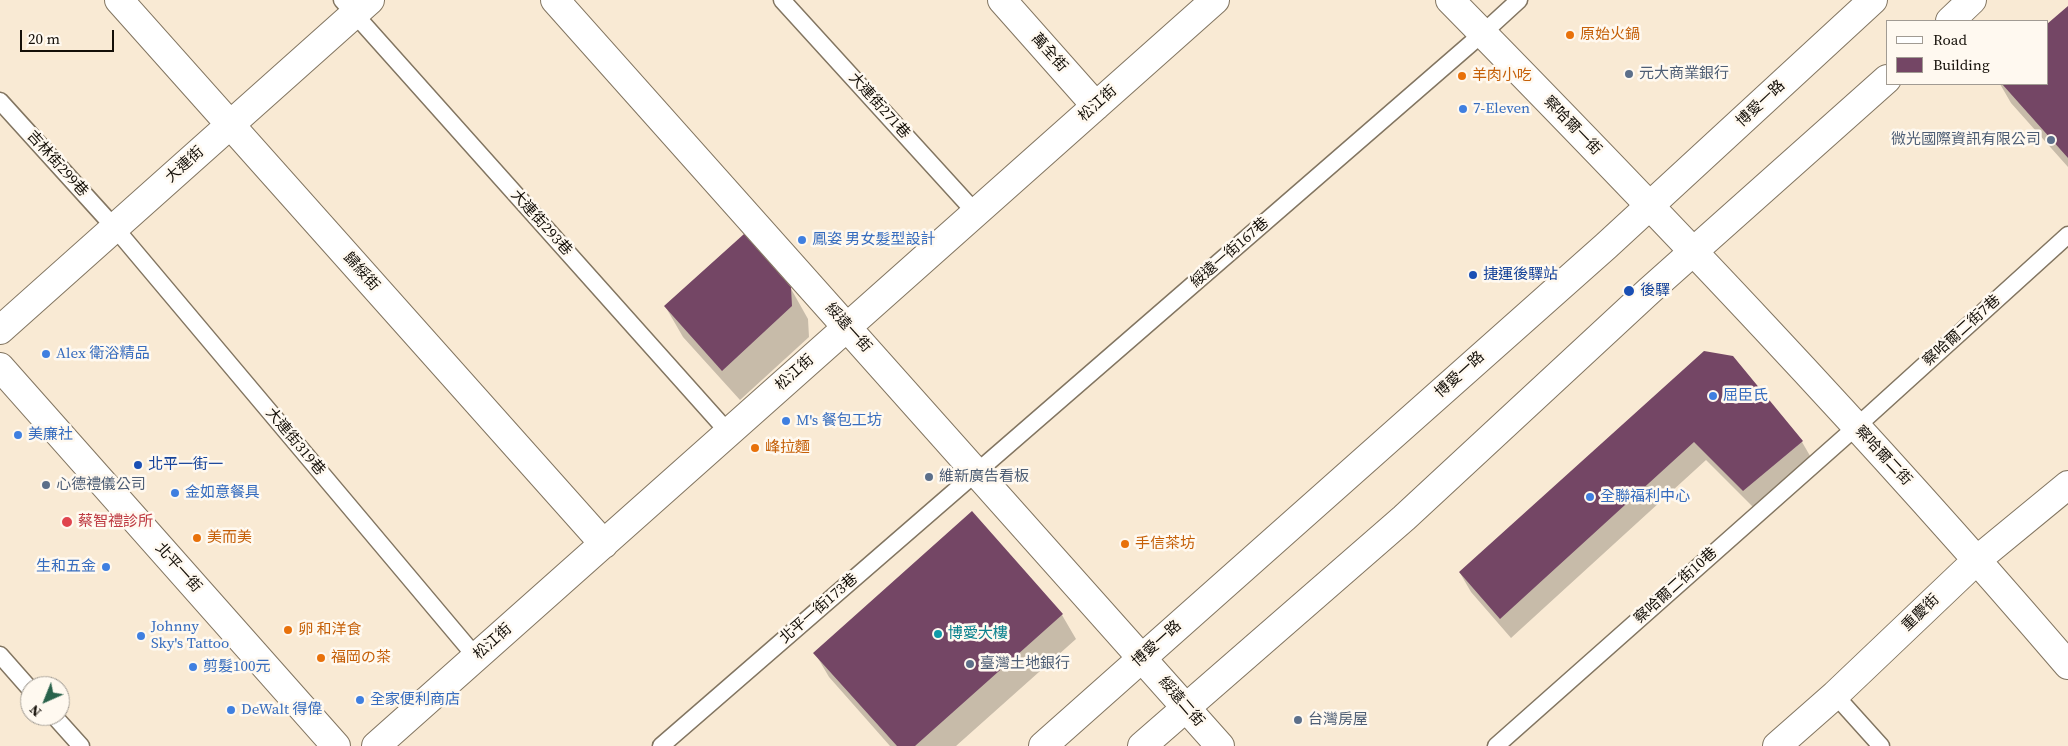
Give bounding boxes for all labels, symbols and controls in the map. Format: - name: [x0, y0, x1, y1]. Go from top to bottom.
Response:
- scale bar: [22, 20, 116, 52]
- legend: [1886, 20, 2048, 85]
- place label: 原始火鍋: [1580, 26, 1640, 44]
- text: 20 m: [28, 28, 60, 49]
- marker: 原始火鍋: [1564, 29, 1576, 41]
- text: Road: [1933, 29, 1967, 50]
- street label: 萬全街: [1027, 30, 1071, 76]
- text: Building: [1933, 54, 1990, 75]
- place label: 元大商業銀行: [1639, 65, 1729, 83]
- place label: 羊肉小吃: [1472, 67, 1532, 85]
- marker: 元大商業銀行: [1623, 68, 1635, 80]
- street label: 大連街271巷: [845, 69, 913, 143]
- marker: 羊肉小吃: [1456, 70, 1468, 82]
- street label: 博愛一路: [1733, 77, 1789, 131]
- street label: 松江街: [1075, 82, 1121, 126]
- street label: 察哈爾一街: [1539, 93, 1605, 159]
- place label: 7-Eleven: [1473, 100, 1530, 118]
- marker: 7-Eleven: [1457, 103, 1469, 115]
- street label: 吉林街299巷: [23, 127, 91, 201]
- place label: 微光國際資訊有限公司: [1891, 131, 2041, 149]
- marker: 微光國際資訊有限公司: [2045, 134, 2057, 146]
- street label: 大連街: [162, 143, 208, 187]
- street label: 大連街293巷: [507, 186, 575, 260]
- street label: 綏遠一街167巷: [1187, 214, 1273, 292]
- place label: 鳳姿 男女髮型設計: [812, 231, 935, 249]
- marker: 鳳姿 男女髮型設計: [796, 234, 808, 246]
- street label: 歸綏街: [339, 249, 383, 295]
- place label: 捷運後驛站: [1483, 266, 1558, 284]
- marker: 捷運後驛站: [1467, 269, 1479, 281]
- place label: 後驛: [1640, 282, 1670, 300]
- marker: 後驛: [1622, 284, 1636, 298]
- street label: 察哈爾二街7巷: [1920, 292, 2004, 370]
- street label: 綏遠一街: [821, 300, 875, 356]
- place label: Alex 衛浴精品: [56, 345, 149, 363]
- marker: Alex 衛浴精品: [40, 348, 52, 360]
- street label: 博愛一路: [1432, 348, 1488, 402]
- street label: 松江街: [772, 351, 818, 395]
- place label: 屈臣氏: [1723, 387, 1768, 405]
- marker: 屈臣氏: [1707, 390, 1719, 402]
- street label: 大連街319巷: [262, 405, 328, 479]
- place label: M's 餐包工坊: [796, 412, 882, 430]
- marker: M's 餐包工坊: [780, 415, 792, 427]
- street label: 察哈爾二街: [1851, 422, 1915, 490]
- place label: 美廉社: [28, 426, 73, 444]
- marker: 美廉社: [12, 429, 24, 441]
- place label: 峰拉麵: [765, 439, 810, 457]
- marker: 峰拉麵: [749, 442, 761, 454]
- place label: 北平一街一: [148, 456, 223, 474]
- marker: 北平一街一: [132, 459, 144, 471]
- place label: 維新廣告看板: [939, 468, 1029, 486]
- marker: 維新廣告看板: [923, 471, 935, 483]
- place label: 心德禮儀公司: [56, 476, 146, 494]
- marker: 心德禮儀公司: [40, 479, 52, 491]
- place label: 金如意餐具: [185, 484, 260, 502]
- marker: 金如意餐具: [169, 487, 181, 499]
- place label: 全聯福利中心: [1600, 488, 1690, 506]
- marker: 全聯福利中心: [1584, 491, 1596, 503]
- place label: 蔡智禮診所: [78, 513, 153, 531]
- marker: 蔡智禮診所: [60, 515, 74, 529]
- place label: 美而美: [207, 529, 252, 547]
- marker: 美而美: [191, 532, 203, 544]
- place label: 手信茶坊: [1135, 535, 1195, 553]
- marker: 手信茶坊: [1119, 538, 1131, 550]
- street label: 北平一街: [151, 540, 205, 596]
- street label: 察哈爾二街10巷: [1631, 544, 1721, 628]
- place label: 生和五金: [36, 558, 96, 576]
- marker: 生和五金: [100, 561, 112, 573]
- street label: 北平一街173巷: [776, 570, 862, 648]
- street label: 重慶街: [1899, 591, 1943, 635]
- street label: 博愛一路: [1129, 617, 1185, 671]
- place label: Johnny Sky's Tattoo: [151, 618, 229, 653]
- street label: 松江街: [470, 620, 516, 664]
- place label: 卵 和洋食: [298, 621, 361, 639]
- marker: 卵 和洋食: [282, 624, 294, 636]
- place label: 博愛大樓: [948, 625, 1008, 643]
- marker: 博愛大樓: [932, 628, 944, 640]
- marker: Johnny Sky's Tattoo: [135, 630, 147, 642]
- place label: 福岡の茶: [331, 649, 391, 667]
- marker: 福岡の茶: [315, 652, 327, 664]
- place label: 臺灣土地銀行: [980, 655, 1070, 673]
- place label: 剪髮100元: [203, 658, 270, 676]
- marker: 臺灣土地銀行: [964, 658, 976, 670]
- marker: 剪髮100元: [187, 661, 199, 673]
- street label: 綏遠二街: [1155, 673, 1207, 731]
- north arrow: [20, 676, 70, 726]
- place label: 全家便利商店: [370, 691, 460, 709]
- marker: 全家便利商店: [354, 694, 366, 706]
- text: N: [25, 700, 46, 722]
- place label: DeWalt 得偉: [241, 701, 322, 719]
- marker: DeWalt 得偉: [225, 704, 237, 716]
- place label: 台灣房屋: [1308, 711, 1368, 729]
- marker: 台灣房屋: [1292, 714, 1304, 726]

